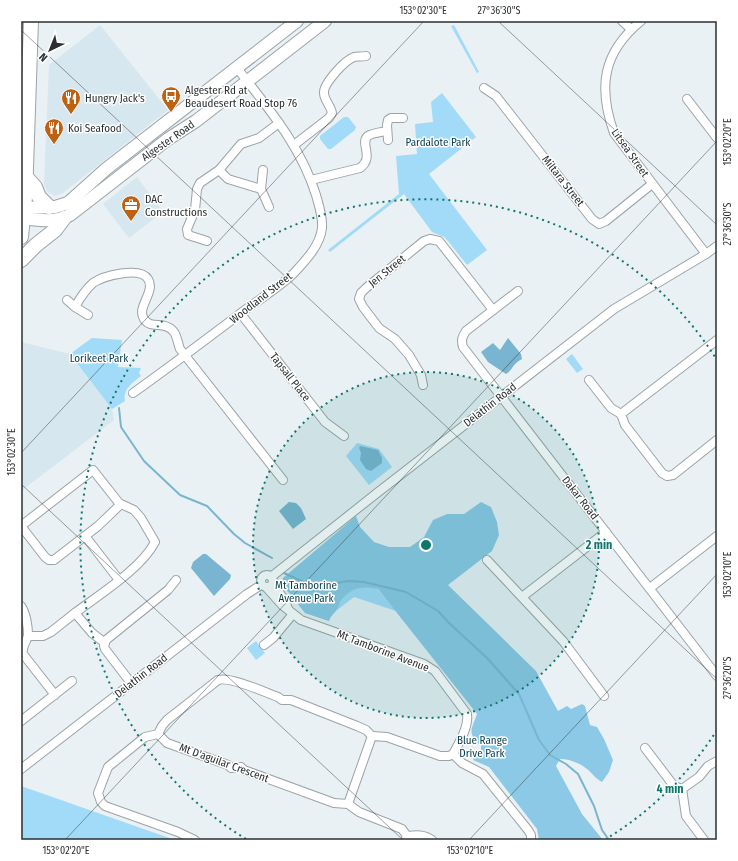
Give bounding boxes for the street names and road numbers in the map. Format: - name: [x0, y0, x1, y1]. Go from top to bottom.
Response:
- street label: Algester Road: [139, 118, 197, 164]
- street label: Litsea Street: [609, 126, 652, 180]
- street label: Miltara Street: [539, 153, 587, 209]
- street label: Jen Street: [366, 252, 408, 290]
- street label: Woodland Street: [227, 269, 295, 326]
- street label: Tapsall Place: [267, 350, 313, 404]
- street label: Delathin Road: [461, 380, 519, 430]
- street label: Dakar Road: [559, 474, 601, 522]
- street label: Mt Tamborine Avenue: [335, 627, 431, 675]
- street label: Delathin Road: [112, 651, 170, 701]
- street label: Mt D'aguilar Crescent: [177, 741, 271, 785]

